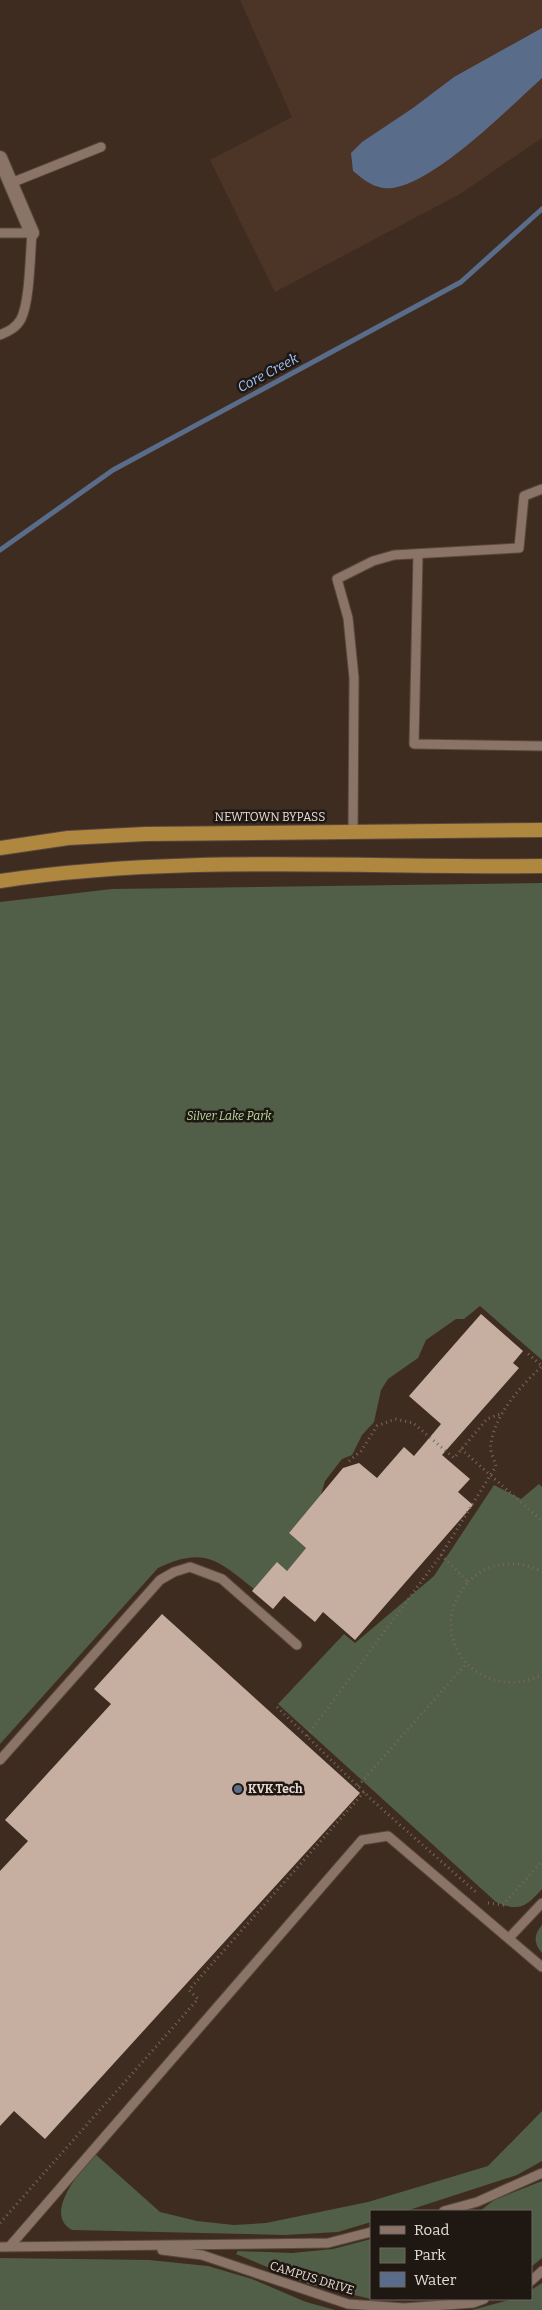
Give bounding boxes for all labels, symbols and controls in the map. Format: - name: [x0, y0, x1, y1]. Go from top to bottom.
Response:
- water label: Core Creek: [235, 350, 302, 396]
- street label: NEWTOWN BYPASS: [214, 810, 326, 824]
- park label: Silver Lake Park: [187, 1109, 272, 1123]
- place label: KVK Tech: [248, 1782, 303, 1796]
- marker: KVK Tech: [232, 1783, 244, 1795]
- legend: [370, 2210, 532, 2300]
- text: Road: [414, 2221, 449, 2239]
- text: Park: [414, 2246, 446, 2264]
- street label: CAMPUS DRIVE: [268, 2258, 356, 2298]
- text: Water: [414, 2271, 457, 2289]

